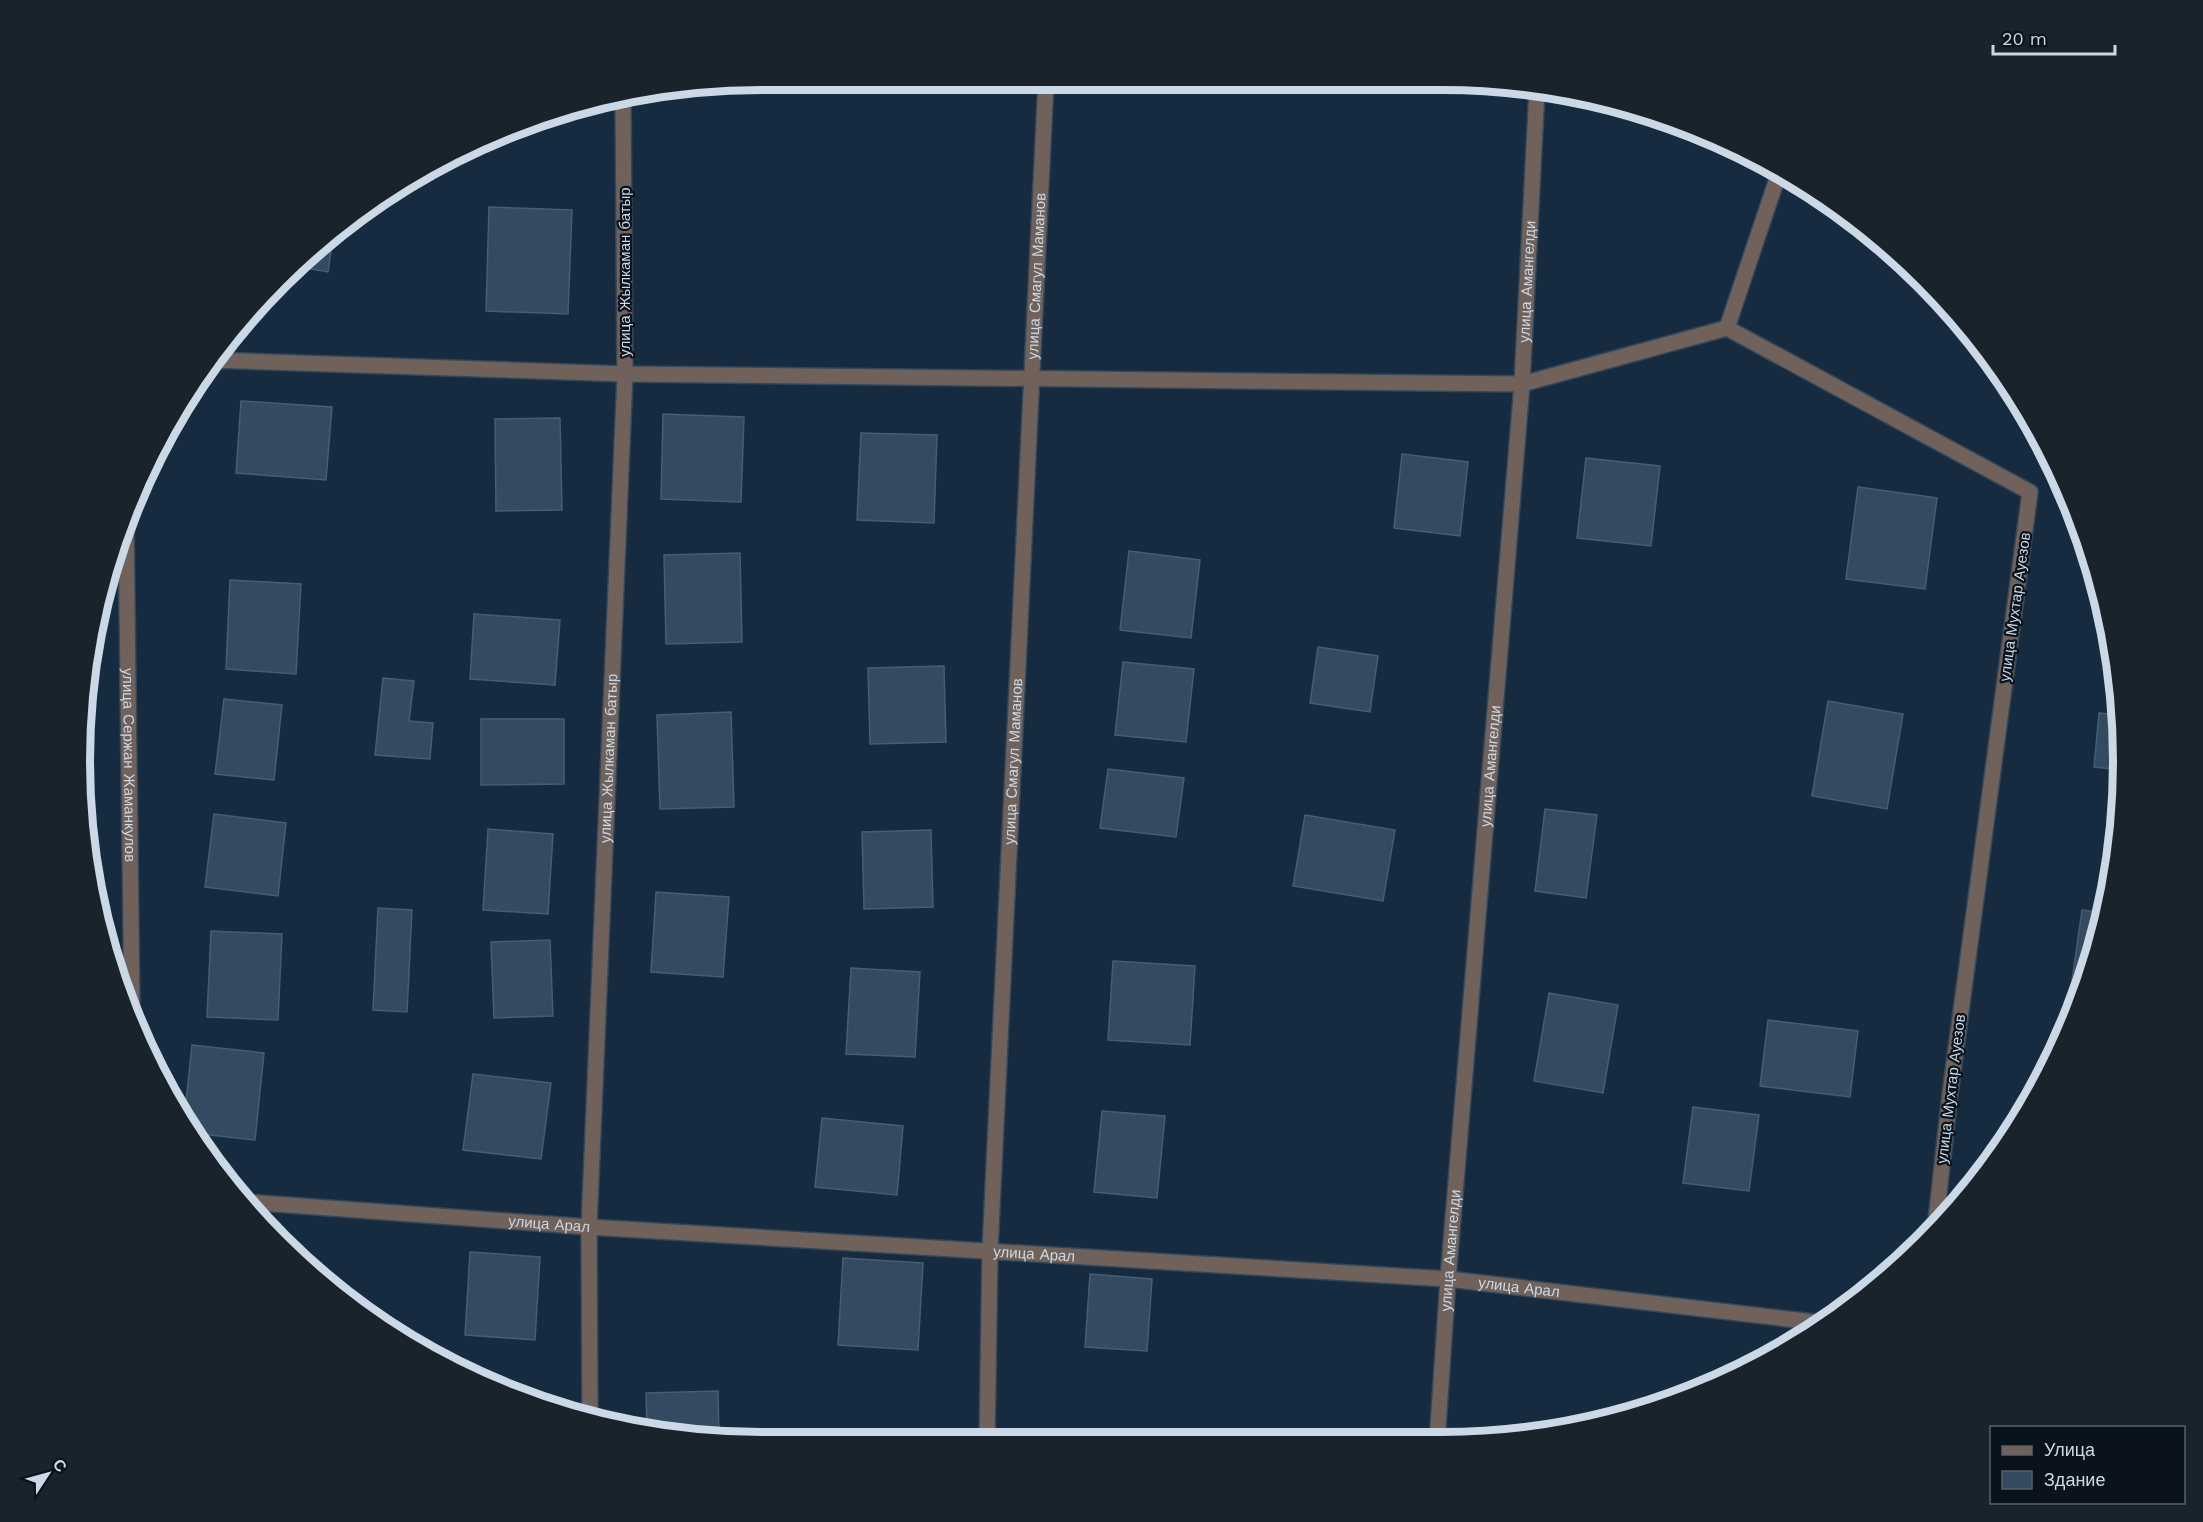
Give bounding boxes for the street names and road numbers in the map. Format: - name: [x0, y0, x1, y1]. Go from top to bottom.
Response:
- street label: улица Жылкаман батыр: [616, 187, 634, 357]
- street label: улица Смагул Маманов: [1024, 192, 1050, 360]
- street label: улица Амангелди: [1515, 220, 1539, 343]
- street label: улица Мухтар Ауезов: [1996, 531, 2034, 683]
- street label: улица Сержан Жаманкулов: [119, 668, 139, 862]
- street label: улица Жылкаман батыр: [596, 673, 621, 843]
- street label: улица Смагул Маманов: [1000, 678, 1026, 845]
- street label: улица Амангелди: [1476, 704, 1504, 828]
- street label: улица Мухтар Ауезов: [1933, 1013, 1969, 1165]
- street label: улица Амангелди: [1437, 1189, 1464, 1312]
- street label: улица Арал: [508, 1212, 591, 1236]
- street label: улица Арал: [993, 1242, 1076, 1265]
- street label: улица Арал: [1477, 1274, 1561, 1301]

